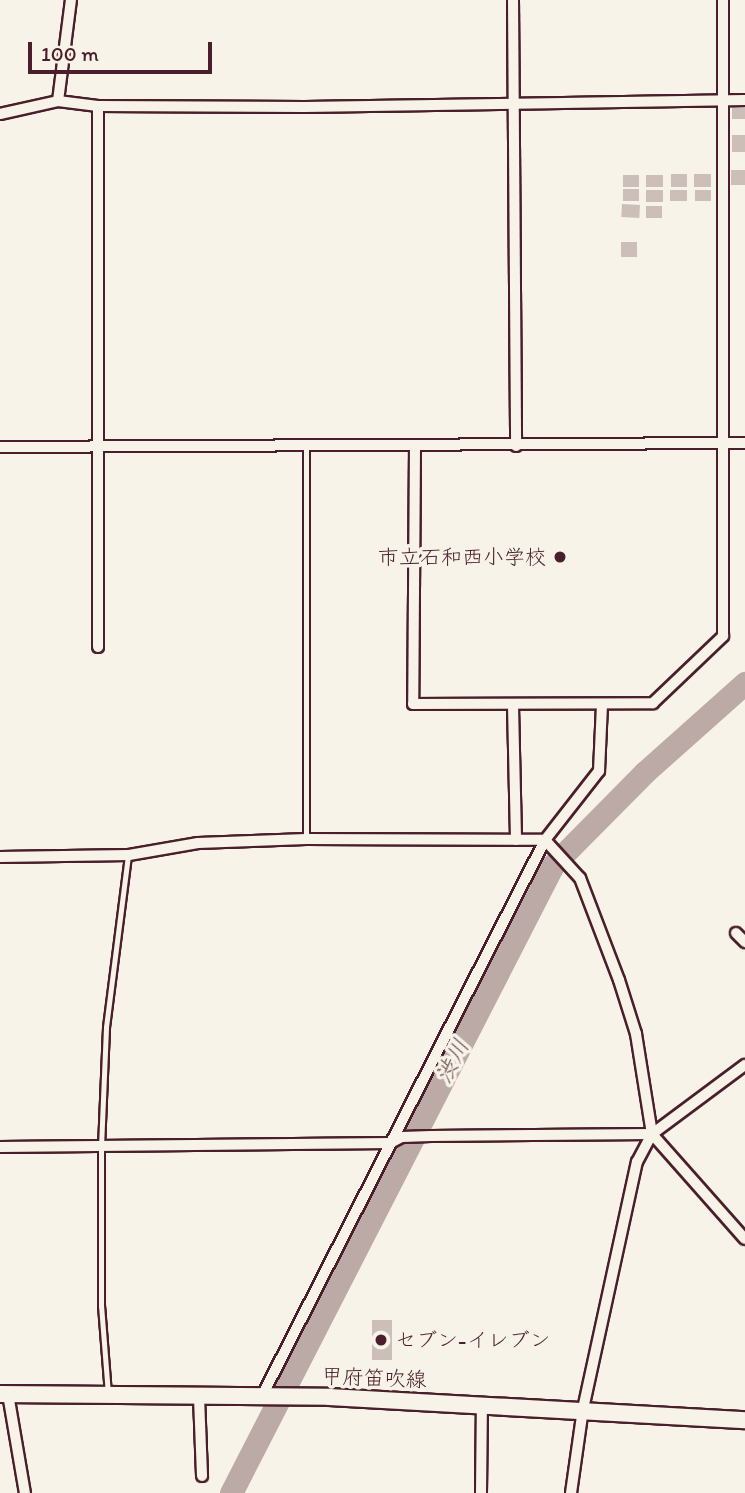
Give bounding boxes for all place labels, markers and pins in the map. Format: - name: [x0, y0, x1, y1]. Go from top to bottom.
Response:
- place label: 市立石和西小学校: [378, 544, 546, 570]
- marker: 市立石和西小学校: [552, 549, 568, 565]
- place label: セブン-イレブン: [395, 1327, 550, 1353]
- marker: セブン-イレブン: [373, 1332, 389, 1348]

